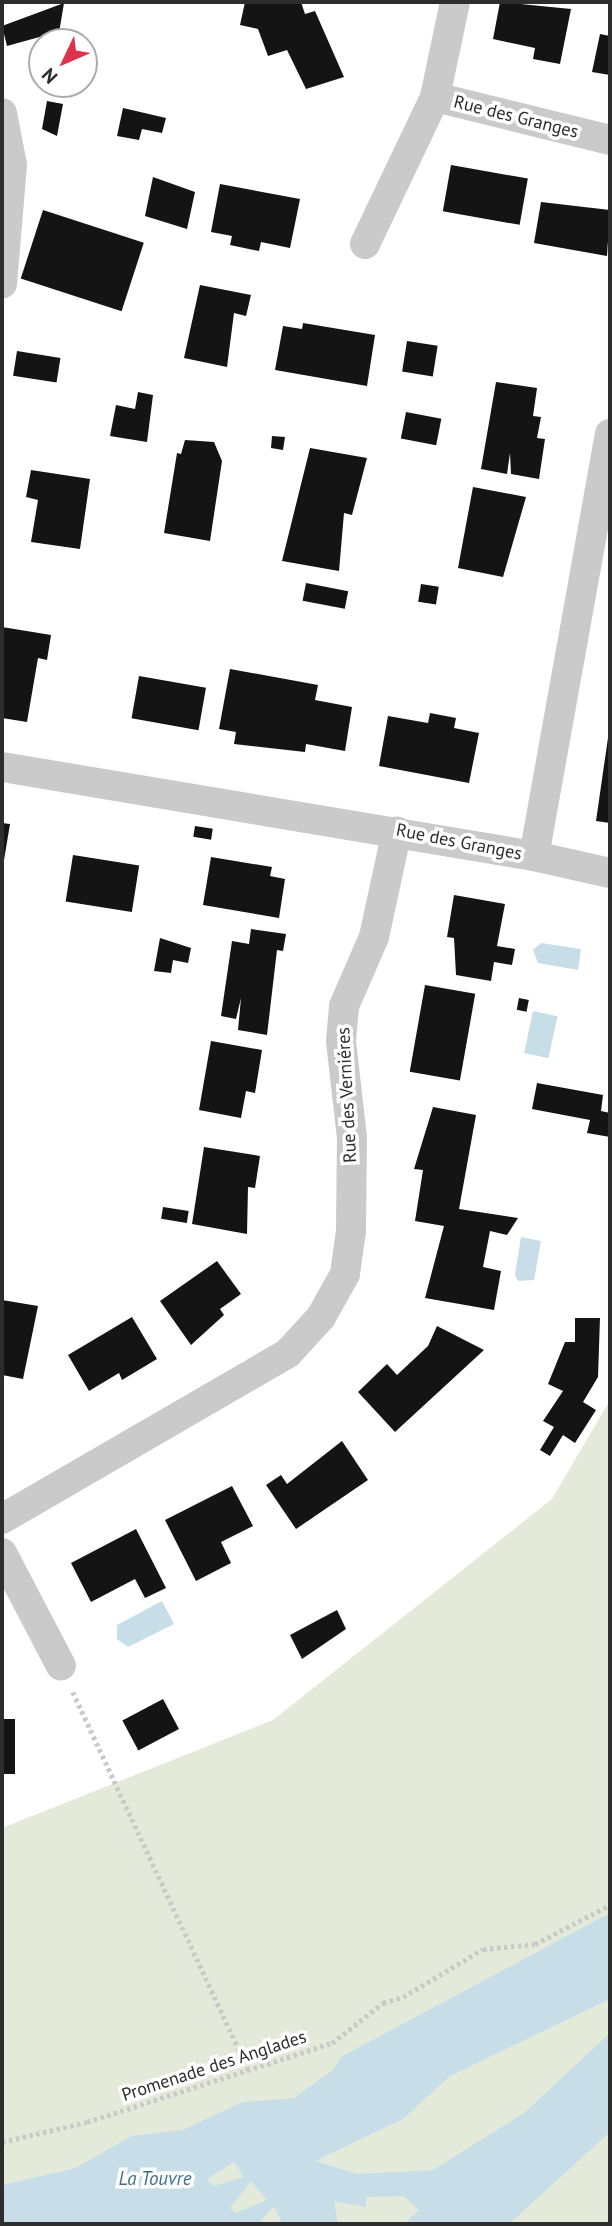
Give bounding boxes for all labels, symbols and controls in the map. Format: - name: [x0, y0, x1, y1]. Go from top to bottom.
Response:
- north arrow: [28, 28, 98, 98]
- text: N: [36, 63, 62, 89]
- street label: Rue des Granges: [451, 91, 581, 143]
- street label: Rue des Granges: [394, 819, 524, 865]
- street label: Rue des Verniéres: [333, 1026, 361, 1164]
- street label: Promenade des Anglades: [119, 2026, 309, 2106]
- water label: La Touvre: [118, 2168, 192, 2190]

